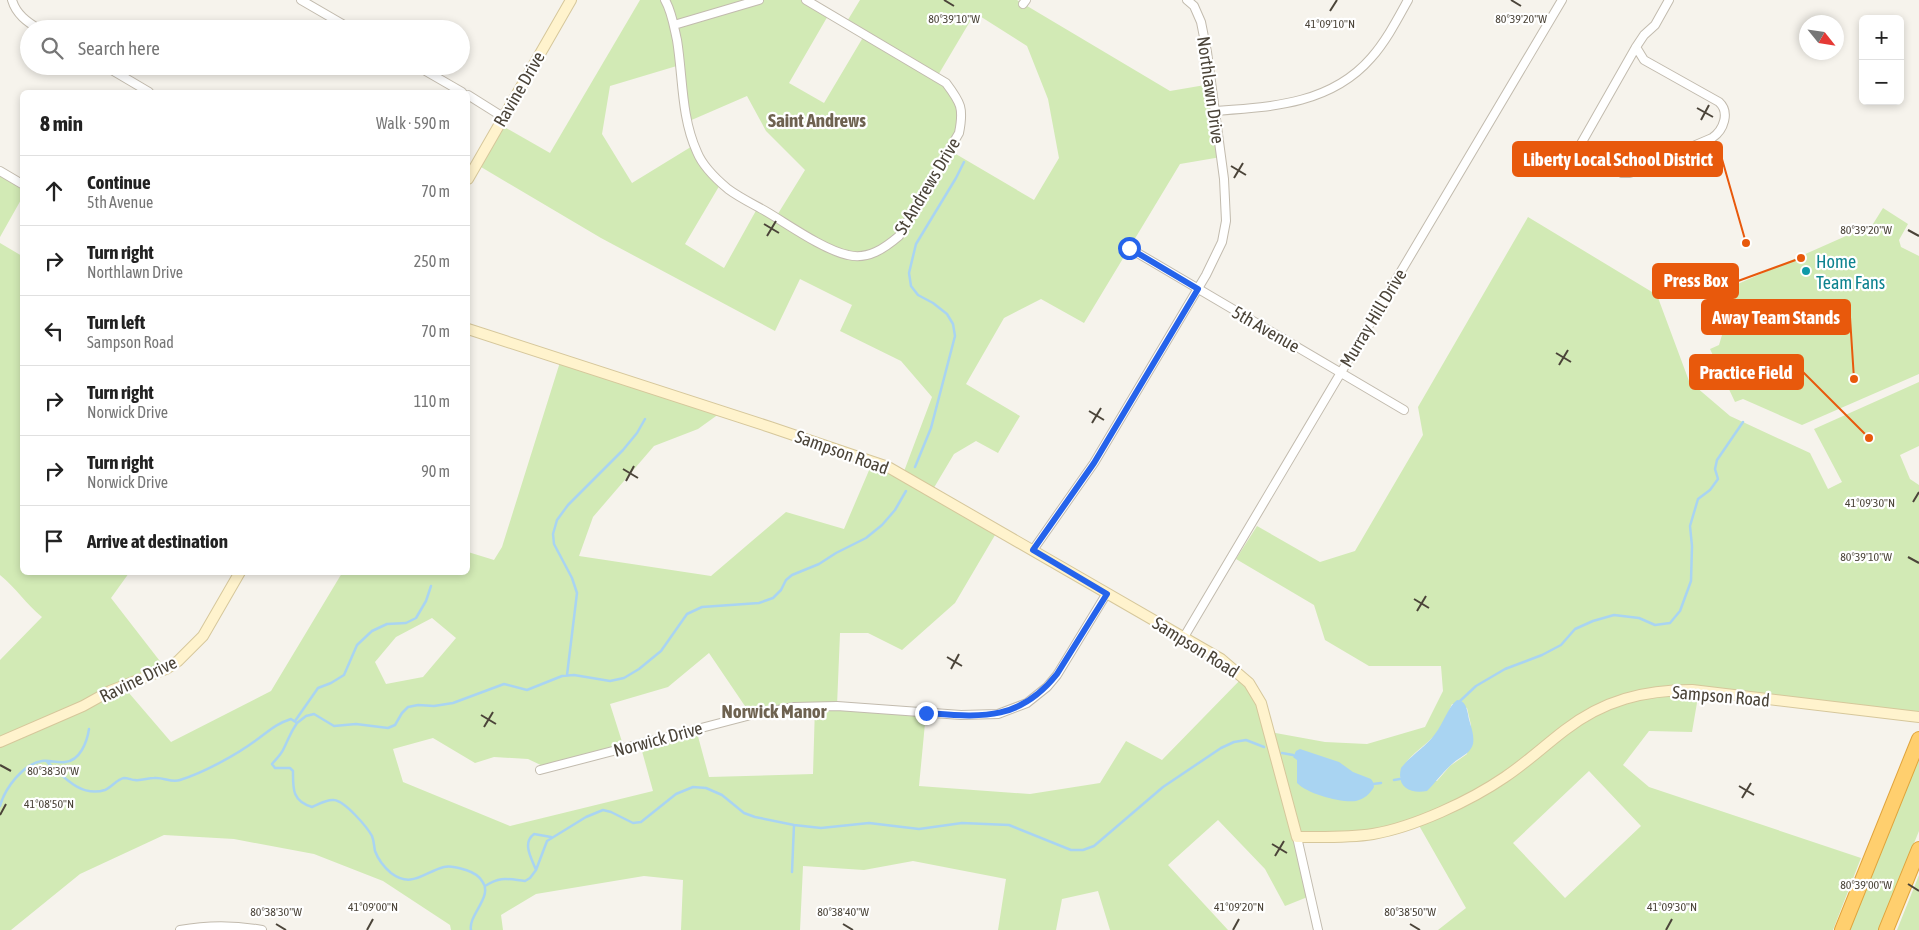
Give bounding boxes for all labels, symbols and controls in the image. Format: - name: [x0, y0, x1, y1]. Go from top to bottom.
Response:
- text: 80°39'10"W: [928, 12, 980, 26]
- text: 80°39'20"W: [1495, 12, 1547, 26]
- north arrow: [1799, 15, 1844, 60]
- map controls: [1859, 15, 1904, 105]
- button: +: [1859, 15, 1904, 60]
- text: 41°09'10"N: [1305, 17, 1355, 31]
- search box: [20, 20, 470, 75]
- icon: search: [38, 34, 66, 62]
- street label: Northlawn Drive: [1193, 35, 1229, 145]
- text: Search here: [78, 37, 160, 59]
- street label: Ravine Drive: [489, 48, 549, 130]
- button: −: [1859, 60, 1904, 105]
- district label: Saint Andrews: [768, 109, 866, 131]
- text: 8 min: [40, 111, 83, 135]
- text: Walk · 590 m: [376, 114, 450, 132]
- street label: St Andrews Drive: [890, 134, 964, 238]
- callout: Liberty Local School District: [1513, 142, 1722, 176]
- text: Liberty Local School District: [1523, 148, 1713, 170]
- text: Continue: [87, 171, 151, 193]
- icon: ahead: [40, 177, 68, 205]
- text: 70 m: [421, 182, 450, 200]
- text: 5th Avenue: [87, 193, 153, 211]
- text: 80°39'20"W: [1840, 223, 1892, 237]
- route start: [1118, 237, 1141, 260]
- text: Turn right: [87, 241, 154, 263]
- icon: right: [40, 247, 68, 275]
- place label: Home Team Fans: [1816, 251, 1885, 293]
- text: 250 m: [414, 252, 450, 270]
- text: Northlawn Drive: [87, 263, 183, 281]
- callout: Press Box: [1653, 264, 1738, 298]
- street label: Murray Hill Drive: [1335, 265, 1411, 371]
- marker: Home Team Fans: [1800, 265, 1812, 277]
- text: Press Box: [1664, 269, 1729, 291]
- callout: Away Team Stands: [1702, 300, 1850, 334]
- street label: 5th Avenue: [1228, 301, 1304, 357]
- text: Away Team Stands: [1711, 306, 1840, 328]
- text: Turn left: [87, 311, 145, 333]
- icon: left: [40, 317, 68, 345]
- text: 70 m: [421, 322, 450, 340]
- text: Sampson Road: [87, 333, 174, 351]
- callout: Practice Field: [1690, 355, 1803, 389]
- text: Practice Field: [1699, 361, 1793, 383]
- text: Turn right: [87, 381, 154, 403]
- icon: right: [40, 387, 68, 415]
- text: 110 m: [414, 392, 450, 410]
- text: Norwick Drive: [87, 403, 168, 421]
- street label: Sampson Road: [792, 425, 892, 479]
- text: Turn right: [87, 451, 154, 473]
- icon: right: [40, 457, 68, 485]
- text: 90 m: [421, 462, 450, 480]
- text: Norwick Drive: [87, 473, 168, 491]
- text: 41°09'30"N: [1845, 496, 1895, 510]
- icon: arrive: [40, 527, 68, 555]
- text: Arrive at destination: [87, 530, 228, 552]
- text: 80°39'10"W: [1840, 550, 1892, 564]
- street label: Sampson Road: [1149, 612, 1243, 682]
- street label: Ravine Drive: [96, 651, 180, 707]
- street label: Sampson Road: [1671, 681, 1771, 711]
- district label: Norwick Manor: [722, 700, 827, 722]
- route end: [915, 702, 938, 725]
- street label: Norwick Drive: [611, 717, 705, 761]
- text: 80°38'30"W: [27, 764, 79, 778]
- text: 41°08'50"N: [24, 797, 74, 811]
- text: 80°39'00"W: [1840, 878, 1892, 892]
- text: 41°09'00"N: [348, 900, 398, 914]
- text: 41°09'20"N: [1214, 900, 1264, 914]
- text: 41°09'30"N: [1647, 900, 1697, 914]
- text: 80°38'30"W: [250, 905, 302, 919]
- text: 80°38'40"W: [817, 905, 869, 919]
- text: 80°38'50"W: [1384, 905, 1436, 919]

